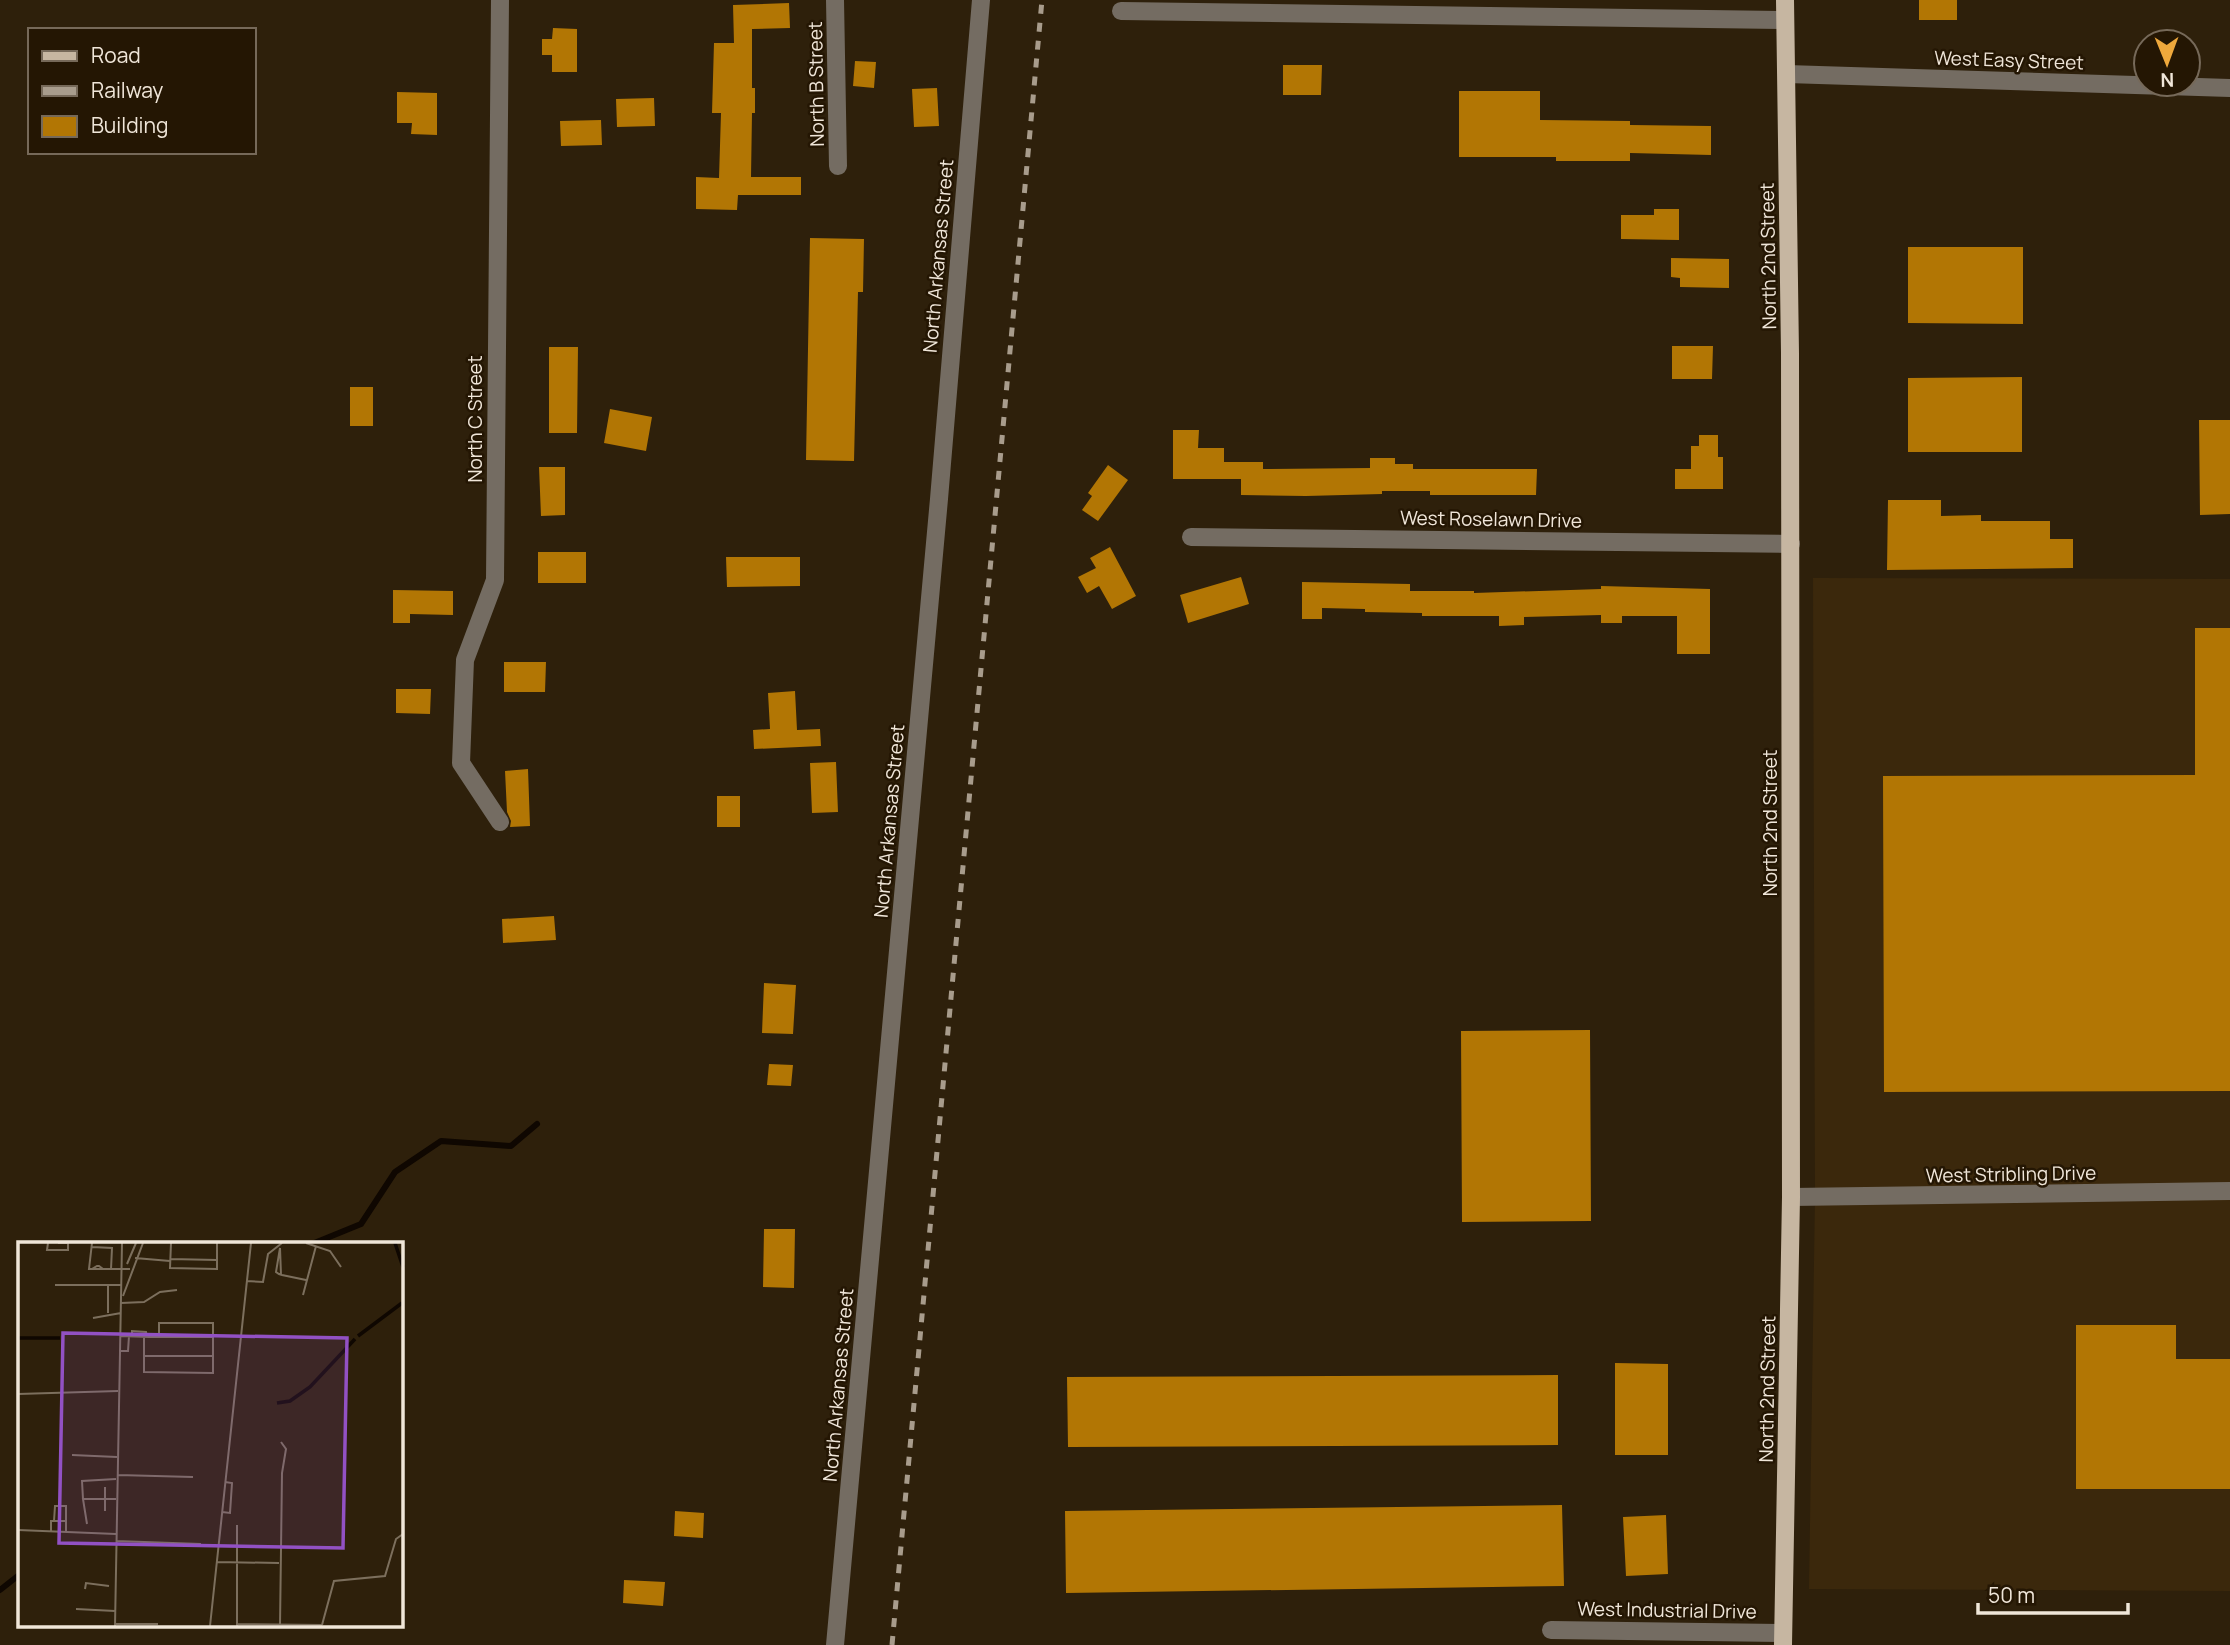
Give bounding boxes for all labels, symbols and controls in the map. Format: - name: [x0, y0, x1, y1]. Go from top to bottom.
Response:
- street label: North B Street: [802, 21, 830, 147]
- legend: [28, 28, 256, 154]
- north arrow: [2132, 28, 2202, 98]
- text: Road: [91, 41, 141, 69]
- street label: West Easy Street: [1934, 44, 2084, 76]
- text: N: [2160, 67, 2174, 93]
- text: Railway: [91, 76, 163, 104]
- text: Building: [91, 111, 168, 139]
- street label: North Arkansas Street: [917, 158, 959, 354]
- street label: North 2nd Street: [1754, 182, 1782, 330]
- street label: North C Street: [462, 356, 488, 483]
- street label: West Roselawn Drive: [1400, 504, 1582, 534]
- street label: North Arkansas Street: [868, 723, 910, 919]
- street label: North 2nd Street: [1757, 750, 1783, 896]
- street label: West Stribling Drive: [1925, 1160, 2097, 1188]
- inset map: [18, 1242, 402, 1628]
- street label: North Arkansas Street: [817, 1287, 859, 1483]
- street label: North 2nd Street: [1753, 1315, 1781, 1463]
- scale bar: [1978, 1572, 2128, 1616]
- text: 50 m: [1988, 1581, 2035, 1609]
- street label: West Industrial Drive: [1577, 1595, 1757, 1625]

